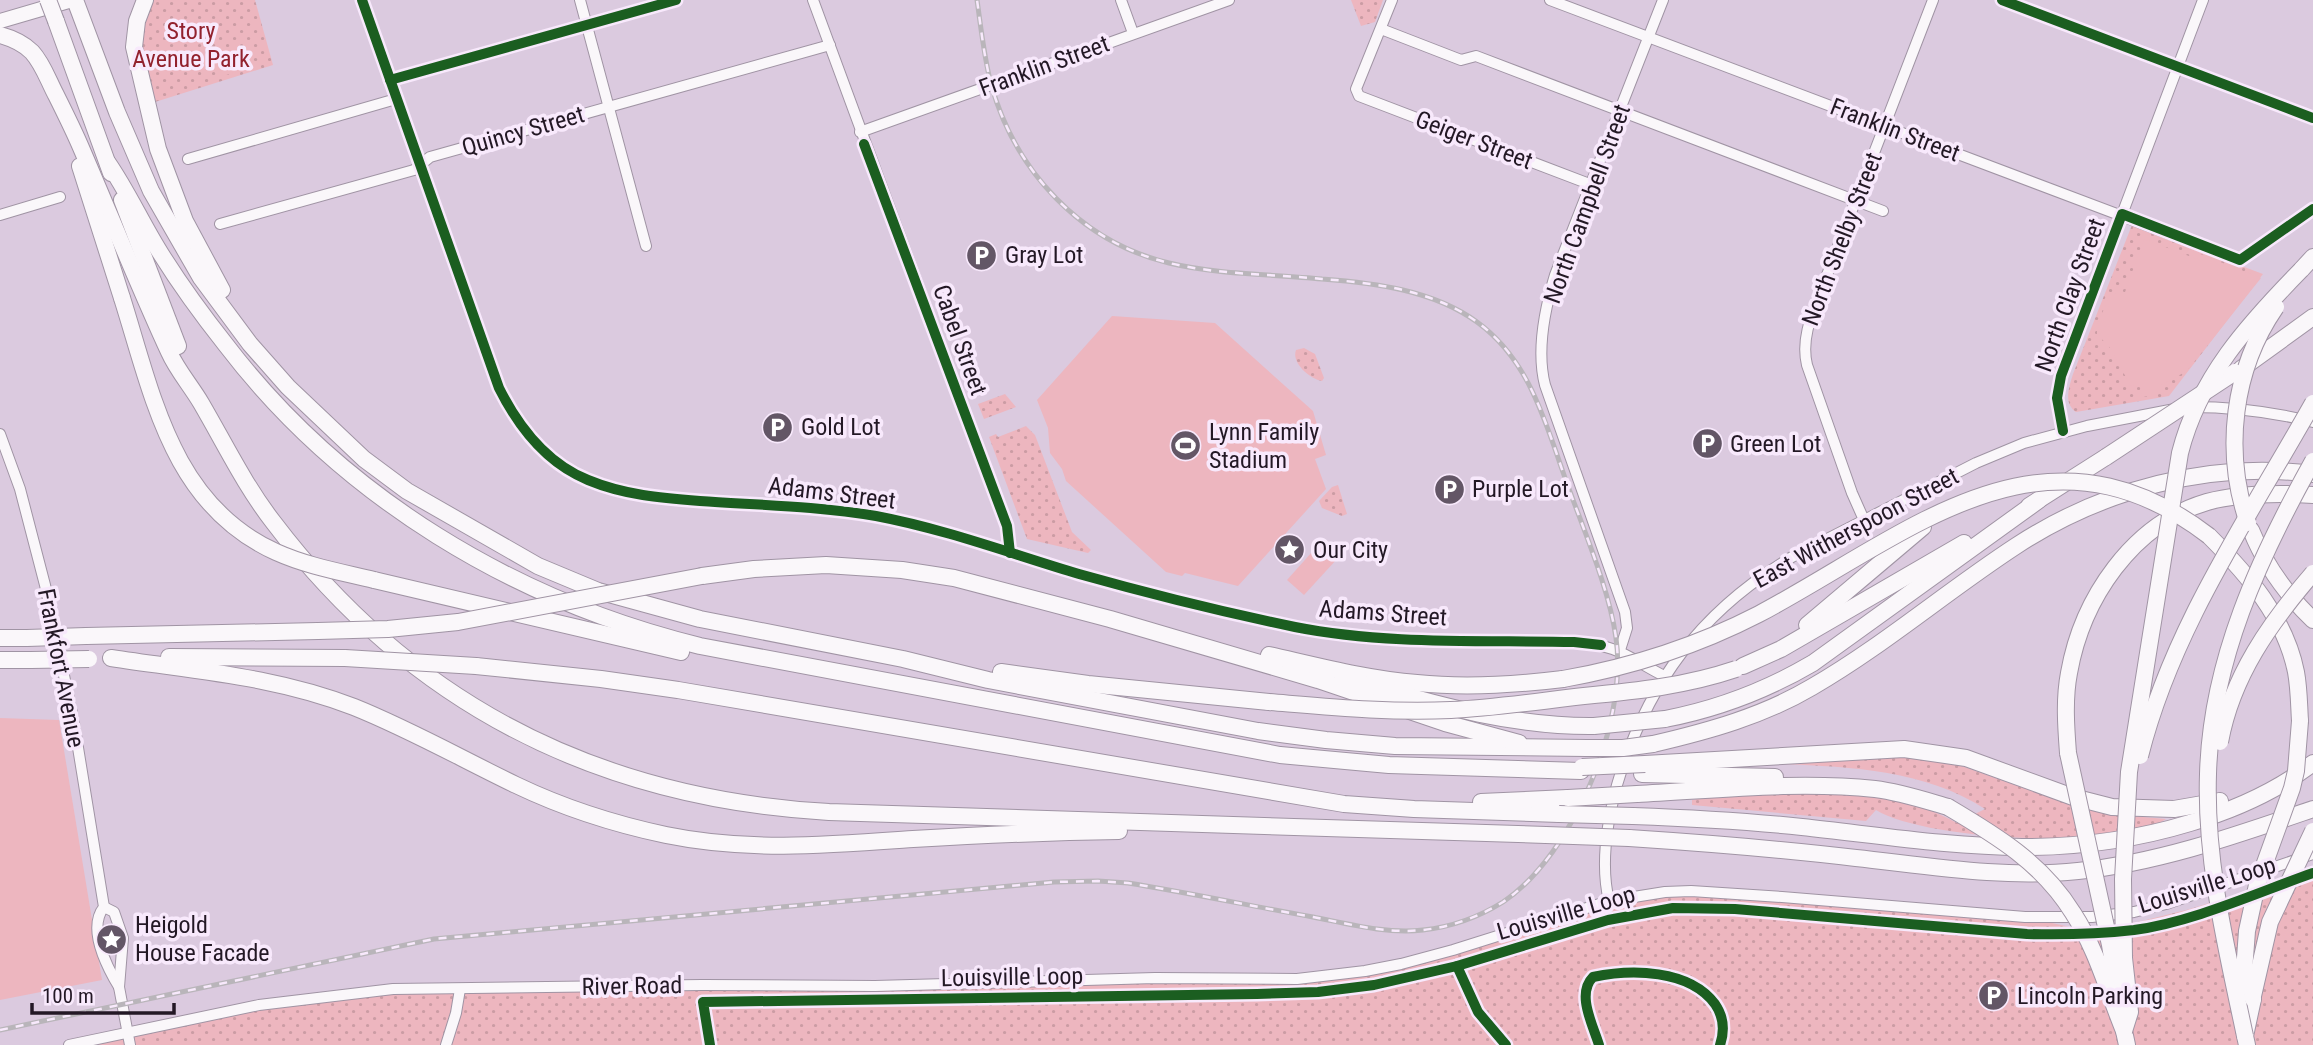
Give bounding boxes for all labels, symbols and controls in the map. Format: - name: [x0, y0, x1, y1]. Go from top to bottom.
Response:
- park label: Story Avenue Park: [132, 17, 250, 73]
- street label: Franklin Street: [975, 30, 1113, 102]
- street label: Franklin Street: [1826, 92, 1964, 168]
- street label: Quincy Street: [459, 100, 587, 162]
- street label: North Campbell Street: [1538, 101, 1636, 307]
- street label: Geiger Street: [1412, 105, 1536, 175]
- street label: North Shelby Street: [1796, 148, 1888, 330]
- street label: North Clay Street: [2029, 214, 2111, 376]
- parking icon: Gray Lot: [965, 238, 999, 272]
- place label: Gray Lot: [1005, 241, 1083, 269]
- street label: Cabel Street: [927, 281, 993, 399]
- parking icon: Gold Lot: [761, 410, 795, 444]
- place label: Gold Lot: [801, 413, 881, 441]
- place label: Lynn Family Stadium: [1209, 418, 1319, 474]
- parking icon: Green Lot: [1690, 427, 1724, 461]
- sports icon: Lynn Family Stadium: [1169, 429, 1203, 463]
- place label: Green Lot: [1730, 430, 1821, 458]
- street label: East Witherspoon Street: [1749, 462, 1963, 594]
- street label: Adams Street: [767, 471, 897, 515]
- parking icon: Purple Lot: [1432, 472, 1466, 506]
- place label: Purple Lot: [1472, 475, 1569, 503]
- place icon: Our City: [1273, 533, 1307, 567]
- place label: Our City: [1313, 536, 1388, 564]
- street label: Frankfort Avenue: [32, 586, 90, 750]
- street label: Adams Street: [1318, 595, 1448, 631]
- street label: Louisville Loop: [2135, 851, 2279, 919]
- street label: Louisville Loop: [1494, 880, 1638, 946]
- place label: Heigold House Facade: [135, 911, 270, 967]
- place icon: Heigold House Facade: [95, 922, 129, 956]
- street label: Louisville Loop: [941, 962, 1083, 992]
- street label: River Road: [581, 971, 683, 1001]
- scale bar: [32, 972, 173, 1016]
- parking icon: Lincoln Parking: [1977, 979, 2011, 1013]
- place label: Lincoln Parking: [2017, 982, 2163, 1010]
- text: 100 m: [42, 984, 94, 1008]

